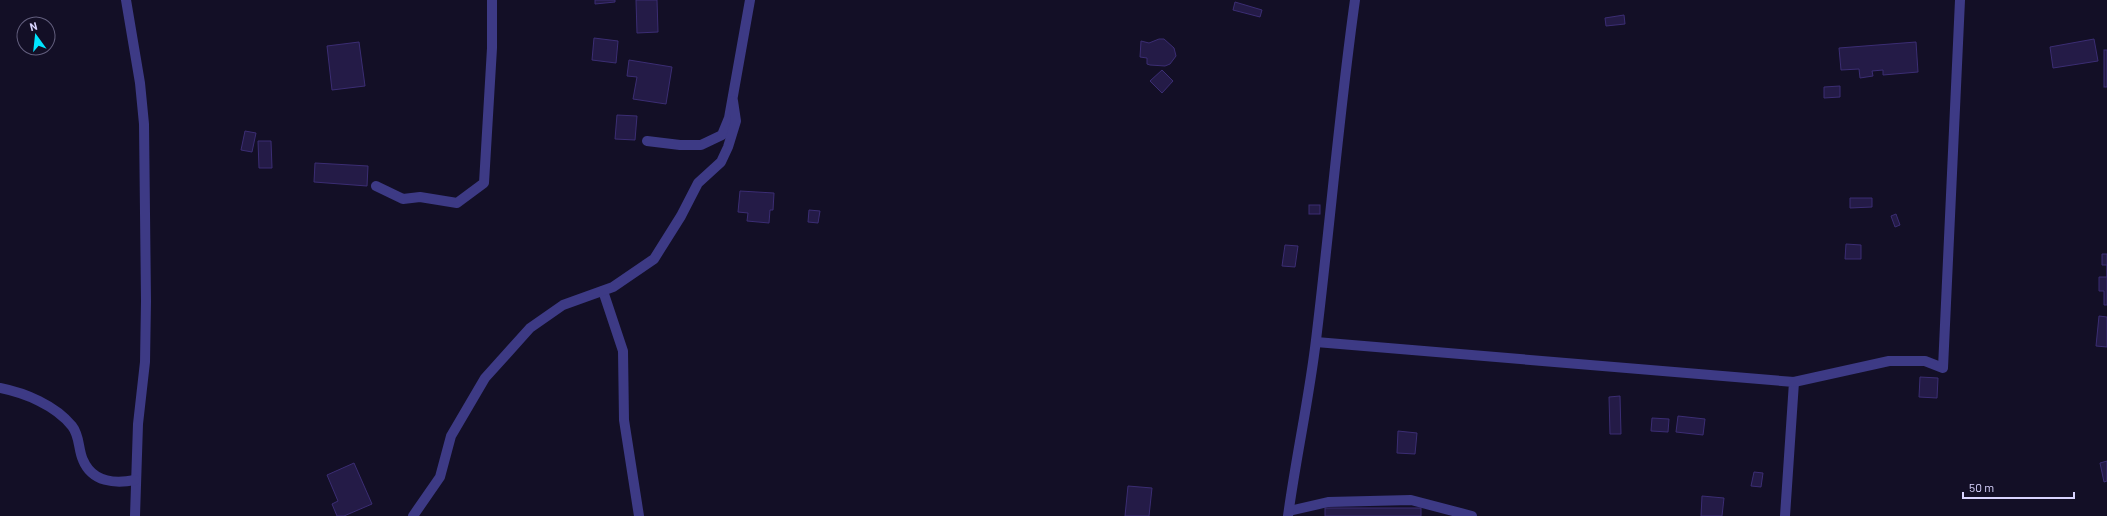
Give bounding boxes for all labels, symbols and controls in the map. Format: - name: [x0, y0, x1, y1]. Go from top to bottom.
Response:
- north arrow: [16, 16, 56, 56]
- text: N: [28, 19, 39, 33]
- scale bar: [1963, 474, 2074, 500]
- text: 50 m: [1969, 480, 1994, 494]

